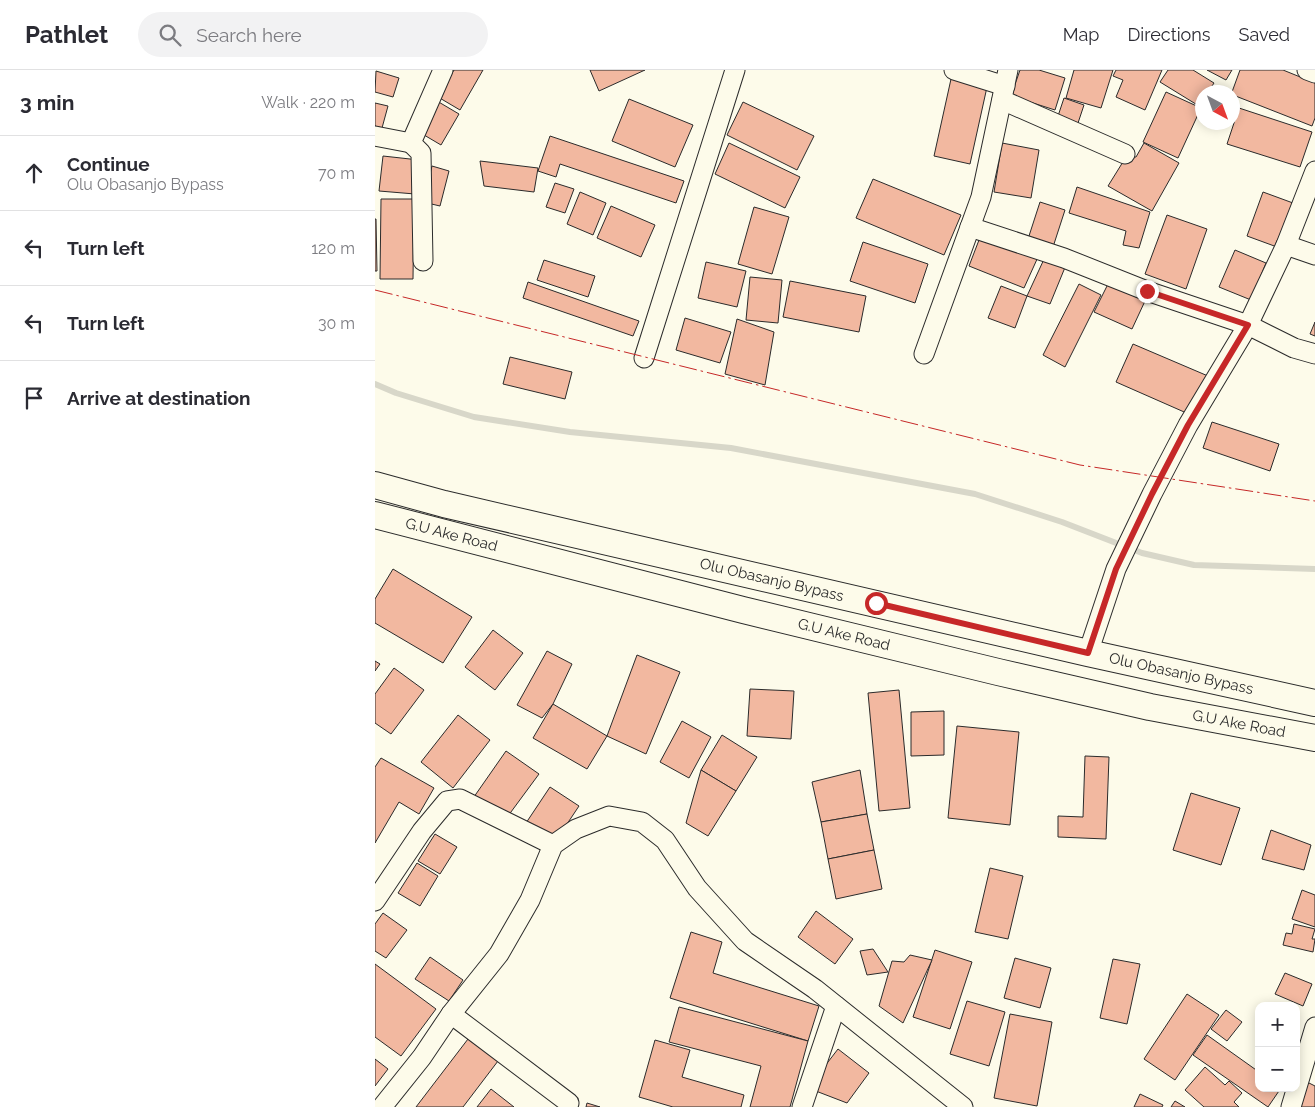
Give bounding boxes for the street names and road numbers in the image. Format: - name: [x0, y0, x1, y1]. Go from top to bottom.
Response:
- street label: G.U Ake Road: [404, 514, 499, 555]
- street label: Olu Obasanjo Bypass: [698, 554, 845, 605]
- street label: G.U Ake Road: [796, 615, 892, 654]
- street label: Olu Obasanjo Bypass: [1107, 649, 1255, 698]
- street label: G.U Ake Road: [1191, 706, 1287, 741]

